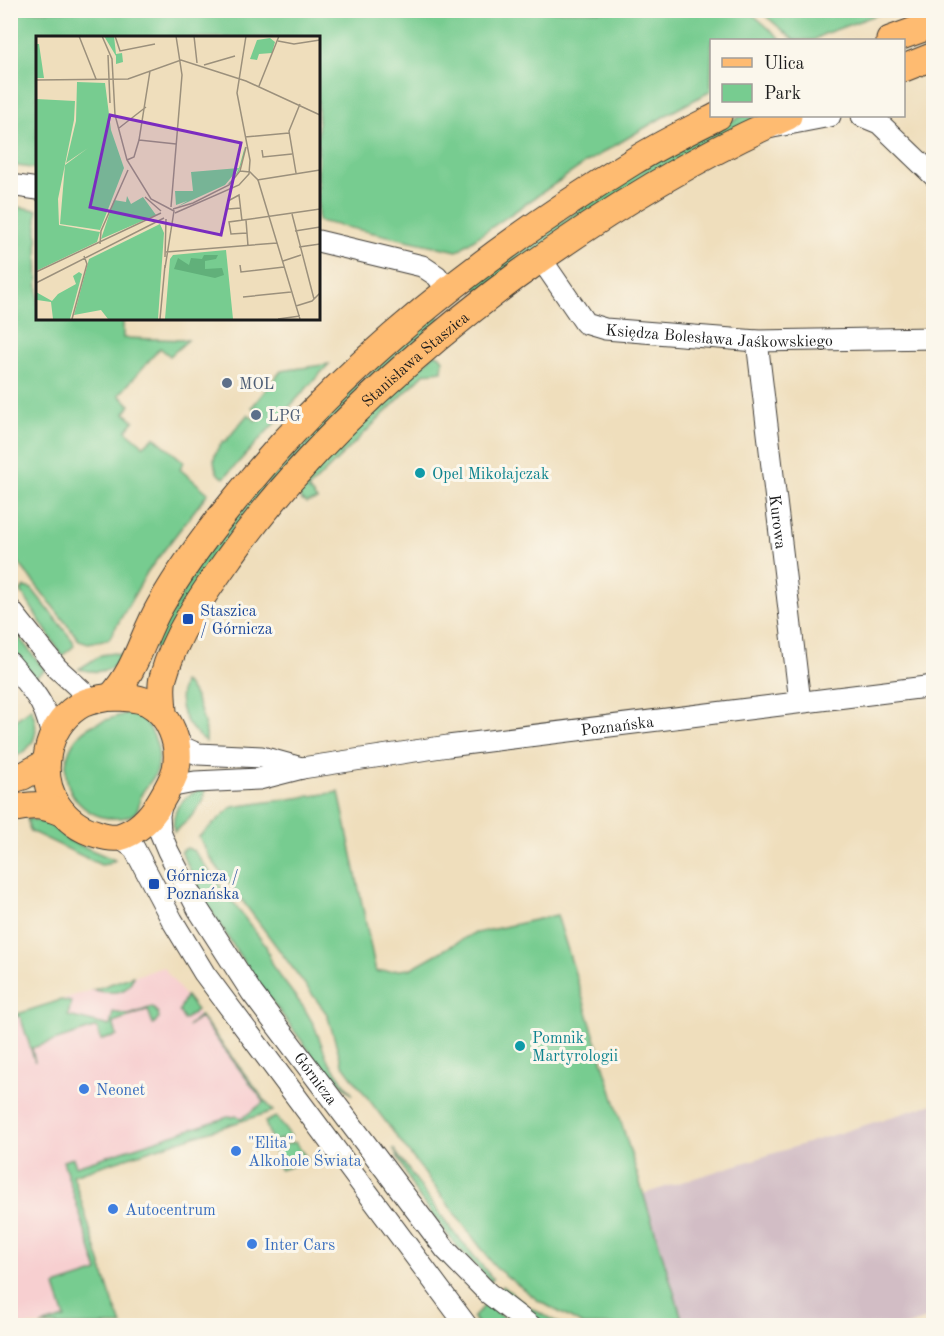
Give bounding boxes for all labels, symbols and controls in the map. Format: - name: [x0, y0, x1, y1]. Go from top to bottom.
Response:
- inset map: [36, 36, 320, 320]
- legend: [710, 39, 905, 117]
- text: Ulica: [764, 55, 805, 73]
- text: Park: [764, 85, 801, 103]
- street label: Stanisława Staszica: [359, 310, 473, 411]
- street label: Księdza Bolesława Jaśkowskiego: [605, 323, 833, 351]
- marker: MOL: [220, 376, 234, 390]
- place label: MOL: [239, 377, 274, 393]
- marker: LPG: [249, 408, 263, 422]
- place label: LPG: [268, 409, 302, 425]
- marker: Opel Mikołajczak: [413, 466, 427, 480]
- place label: Opel Mikołajczak: [432, 467, 549, 483]
- street label: Kurowa: [765, 494, 788, 550]
- place label: Staszica / Górnicza: [200, 604, 273, 638]
- marker: Staszica / Górnicza: [181, 612, 195, 626]
- street label: Poznańska: [580, 715, 655, 740]
- place label: Górnicza / Poznańska: [166, 869, 239, 903]
- marker: Górnicza / Poznańska: [147, 877, 161, 891]
- place label: Pomnik Martyrologii: [532, 1031, 618, 1065]
- marker: Pomnik Martyrologii: [513, 1039, 527, 1053]
- street label: Górnicza: [290, 1050, 340, 1109]
- marker: Neonet: [77, 1082, 91, 1096]
- place label: Neonet: [96, 1083, 146, 1099]
- place label: "Elita" Alkohole Świata: [248, 1136, 362, 1170]
- marker: "Elita" Alkohole Świata: [229, 1144, 243, 1158]
- marker: Autocentrum: [106, 1202, 120, 1216]
- place label: Autocentrum: [125, 1203, 216, 1219]
- marker: Inter Cars: [245, 1237, 259, 1251]
- place label: Inter Cars: [264, 1238, 335, 1254]

